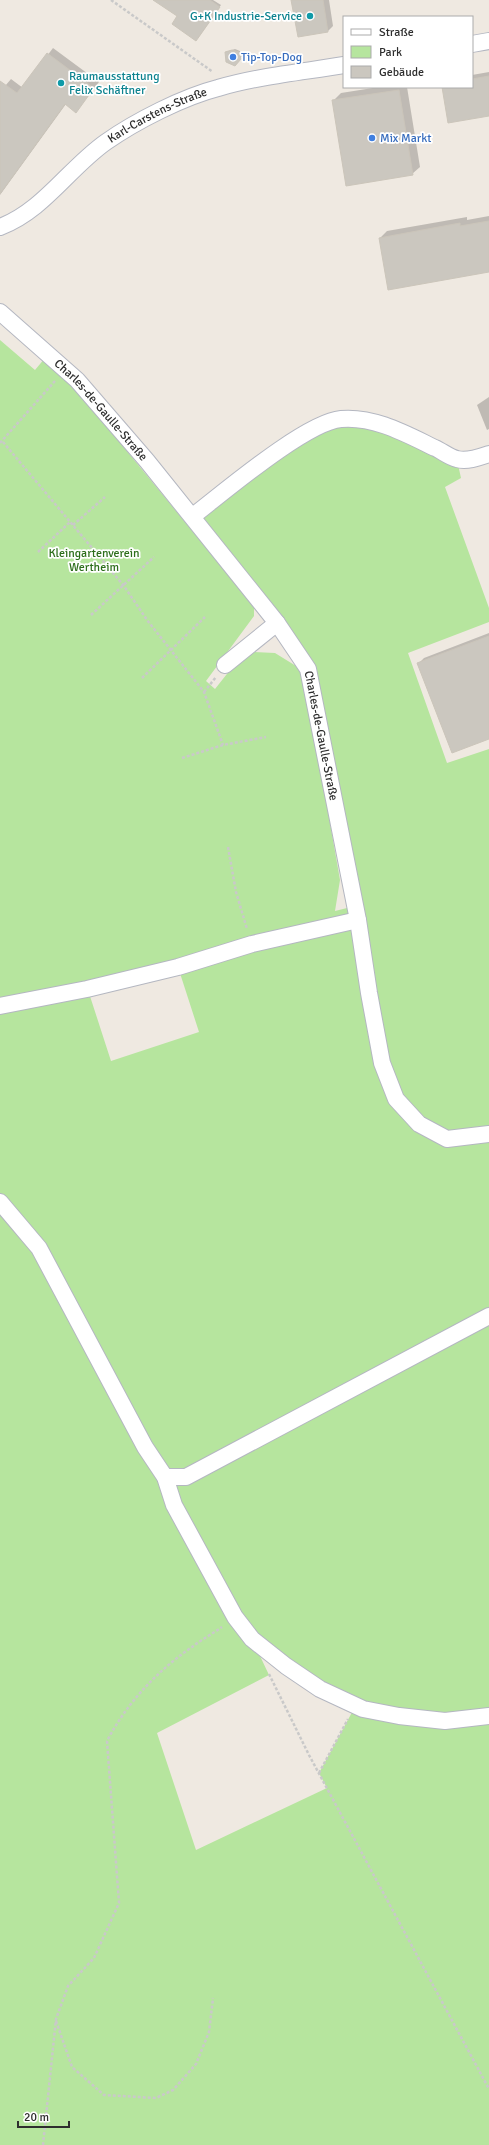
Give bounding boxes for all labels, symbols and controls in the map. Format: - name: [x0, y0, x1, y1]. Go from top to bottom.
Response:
- place label: G+K Industrie-Service: [190, 9, 302, 24]
- marker: G+K Industrie-Service: [305, 11, 315, 21]
- legend: [343, 16, 473, 88]
- text: Straße: [379, 25, 414, 40]
- text: Park: [379, 45, 402, 60]
- place label: Tip-Top-Dog: [241, 50, 302, 65]
- marker: Tip-Top-Dog: [228, 52, 238, 62]
- text: Gebäude: [379, 65, 424, 80]
- place label: Raumausstattung Felix Schäftner: [69, 69, 159, 98]
- marker: Raumausstattung Felix Schäftner: [56, 78, 66, 88]
- street label: Karl-Carstens-Straße: [105, 85, 209, 147]
- place label: Mix Markt: [380, 131, 431, 146]
- marker: Mix Markt: [367, 133, 377, 143]
- street label: Charles-de-Gaulle-Straße: [51, 356, 151, 464]
- park label: Kleingartenverein Wertheim: [48, 546, 140, 575]
- street label: Charles-de-Gaulle-Straße: [301, 670, 341, 802]
- scale bar: [18, 2103, 69, 2129]
- text: 20 m: [24, 2110, 49, 2125]

